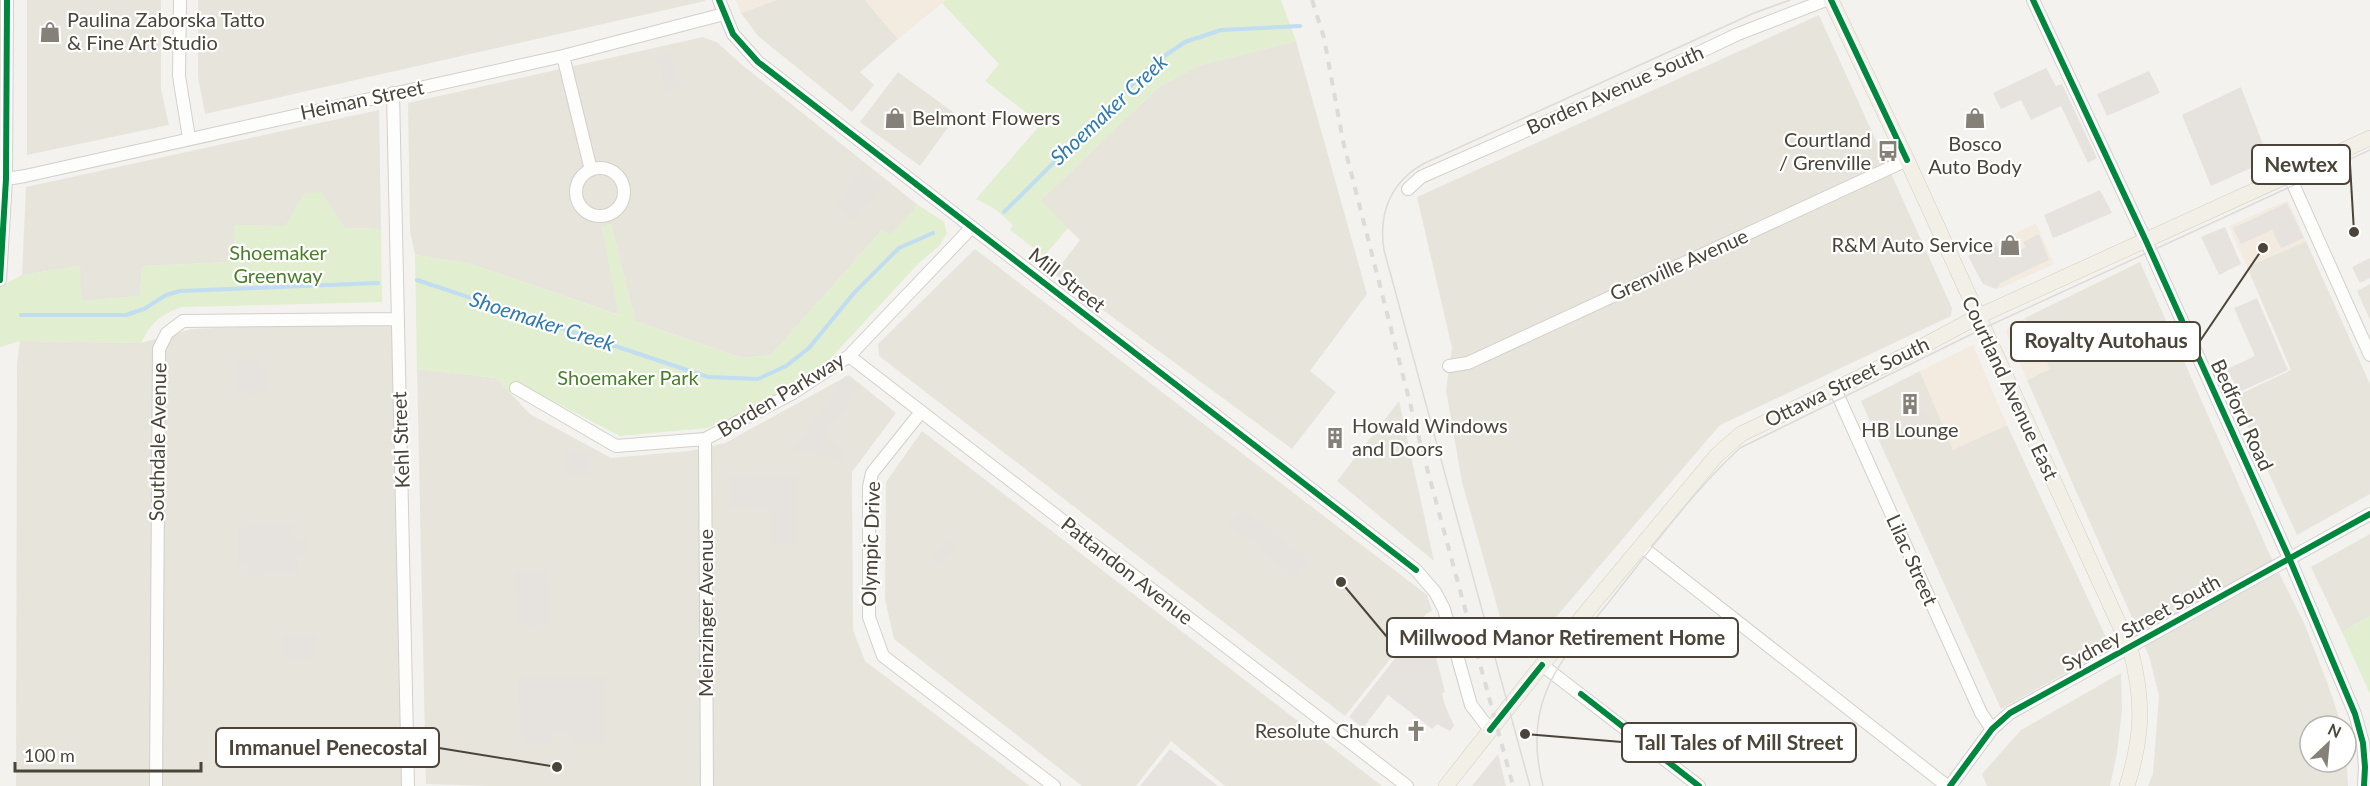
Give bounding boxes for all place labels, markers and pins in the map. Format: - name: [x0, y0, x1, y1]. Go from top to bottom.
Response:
- place label: Paulina Zaborska Tatto & Fine Art Studio: [67, 7, 265, 54]
- shop icon: Paulina Zaborska Tatto & Fine Art Studio: [38, 20, 62, 44]
- place label: Belmont Flowers: [912, 105, 1060, 129]
- shop icon: Belmont Flowers: [883, 106, 907, 130]
- shop icon: Bosco Auto Body: [1963, 106, 1987, 130]
- place label: Courtland / Grenville: [1779, 127, 1871, 174]
- place label: Bosco Auto Body: [1928, 131, 2023, 178]
- bus stop icon: Courtland / Grenville: [1876, 139, 1900, 163]
- callout: Newtex: [2252, 145, 2350, 184]
- place label: R&M Auto Service: [1832, 232, 1993, 256]
- shop icon: R&M Auto Service: [1998, 233, 2022, 257]
- callout: Royalty Autohaus: [2011, 322, 2200, 361]
- building icon: HB Lounge: [1898, 392, 1922, 416]
- place label: Howald Windows and Doors: [1352, 413, 1508, 460]
- place label: HB Lounge: [1861, 417, 1959, 441]
- building icon: Howald Windows and Doors: [1323, 426, 1347, 450]
- callout: Millwood Manor Retirement Home: [1387, 618, 1738, 657]
- place label: Resolute Church: [1255, 718, 1399, 742]
- church icon: Resolute Church: [1404, 719, 1428, 743]
- callout: Tall Tales of Mill Street: [1622, 723, 1856, 762]
- callout: Immanuel Penecostal: [216, 728, 439, 767]

